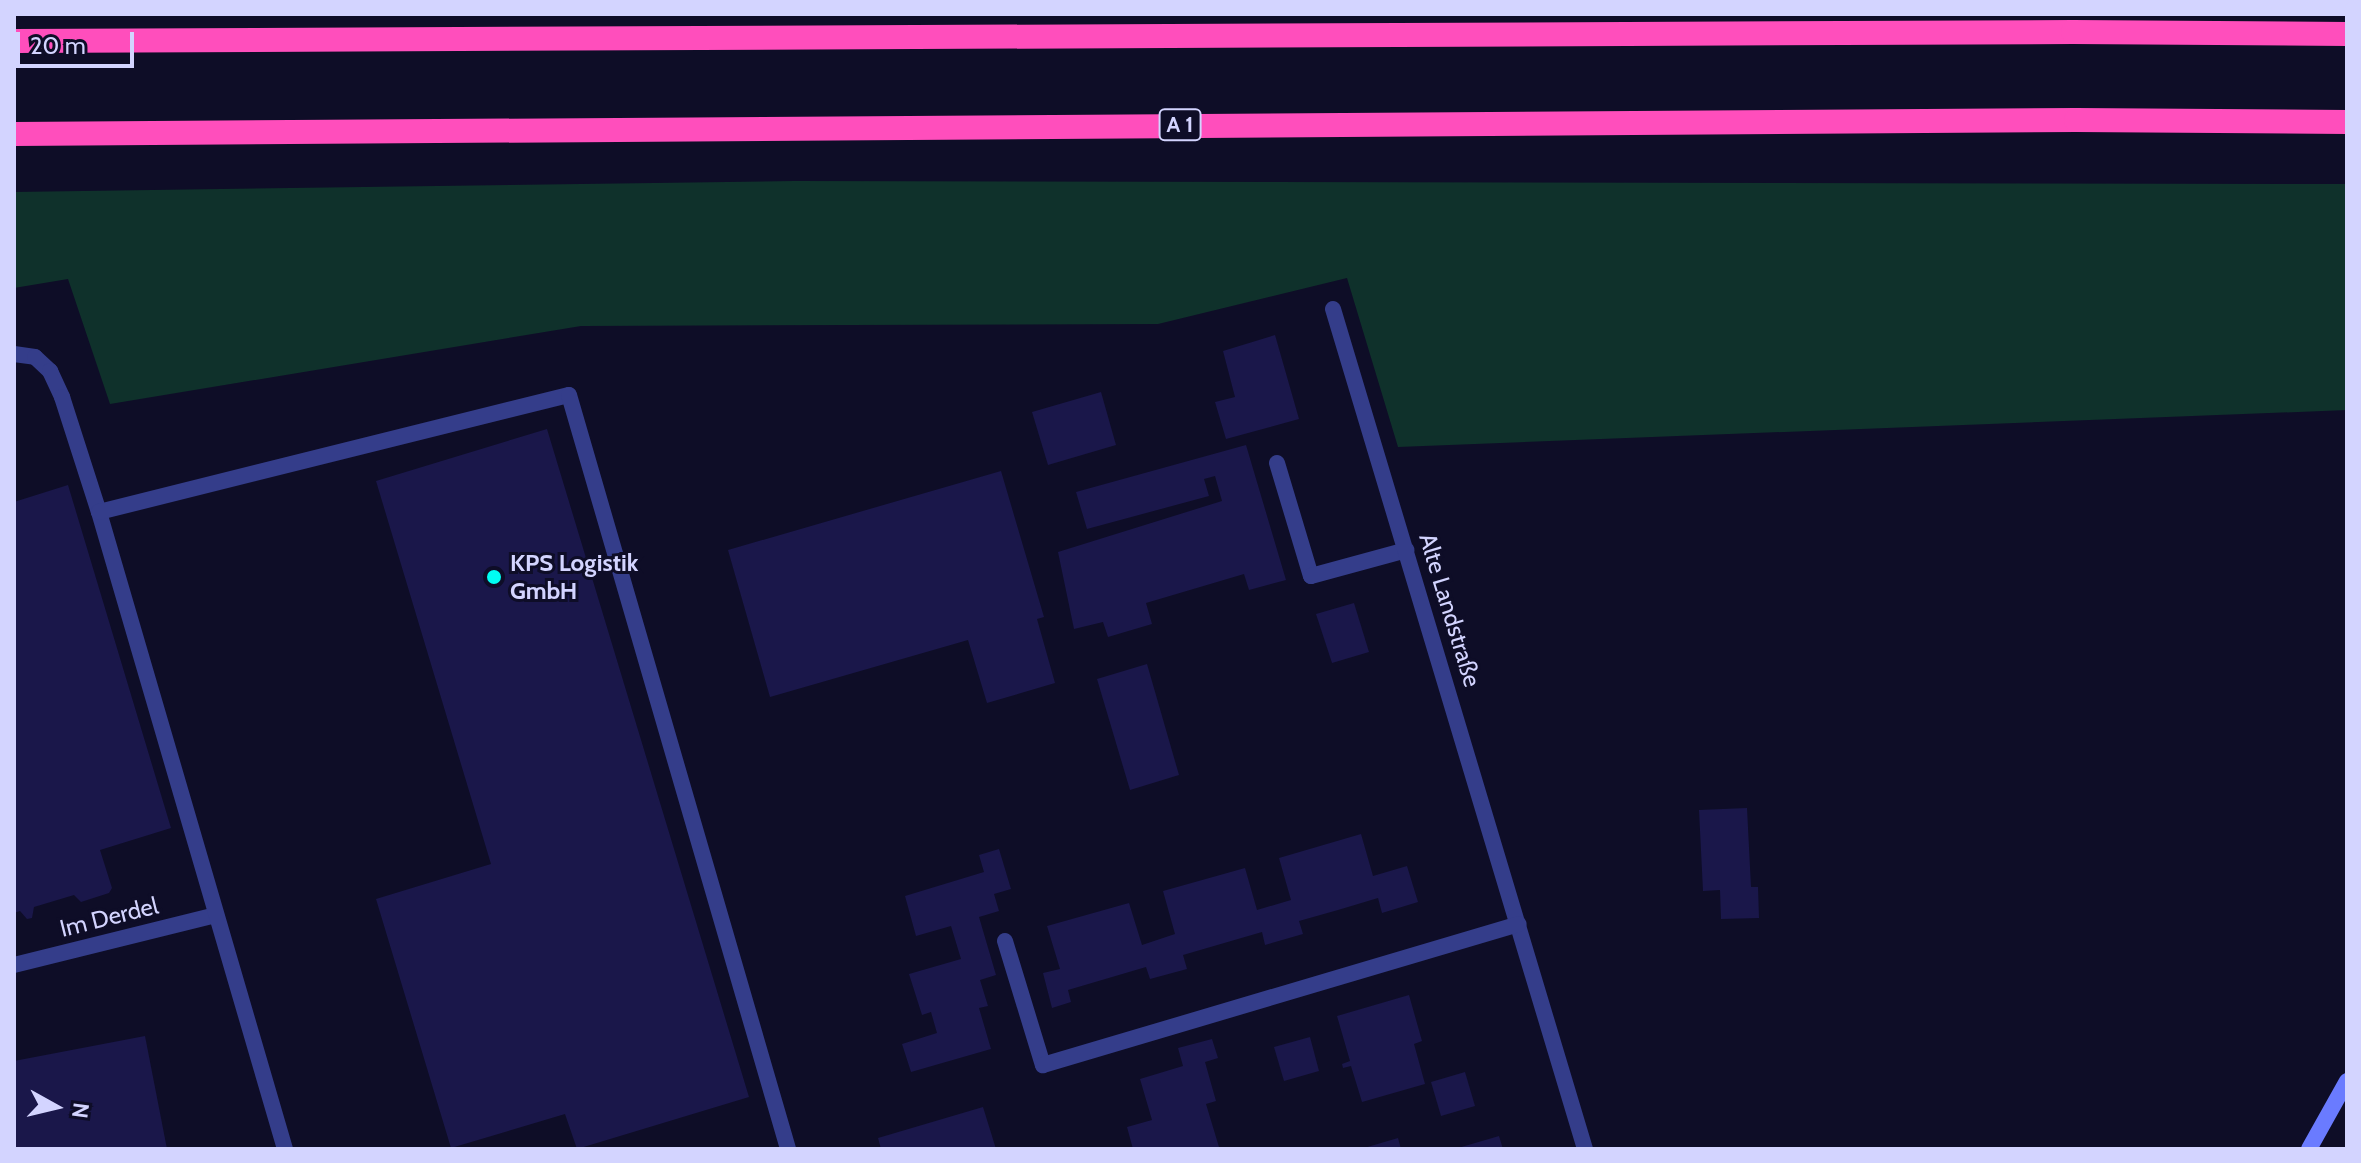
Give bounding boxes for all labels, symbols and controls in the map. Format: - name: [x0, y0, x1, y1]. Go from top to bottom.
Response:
- scale bar: [20, 16, 138, 66]
- text: 20 m: [30, 31, 86, 60]
- road number: A 1: [1158, 107, 1202, 143]
- street label: Alte Landstraße: [1413, 530, 1487, 690]
- place label: KPS Logistik GmbH: [510, 549, 638, 605]
- marker: KPS Logistik GmbH: [485, 568, 503, 586]
- street label: Im Derdel: [57, 891, 161, 943]
- north arrow: [16, 1067, 96, 1147]
- text: N: [66, 1101, 95, 1120]

